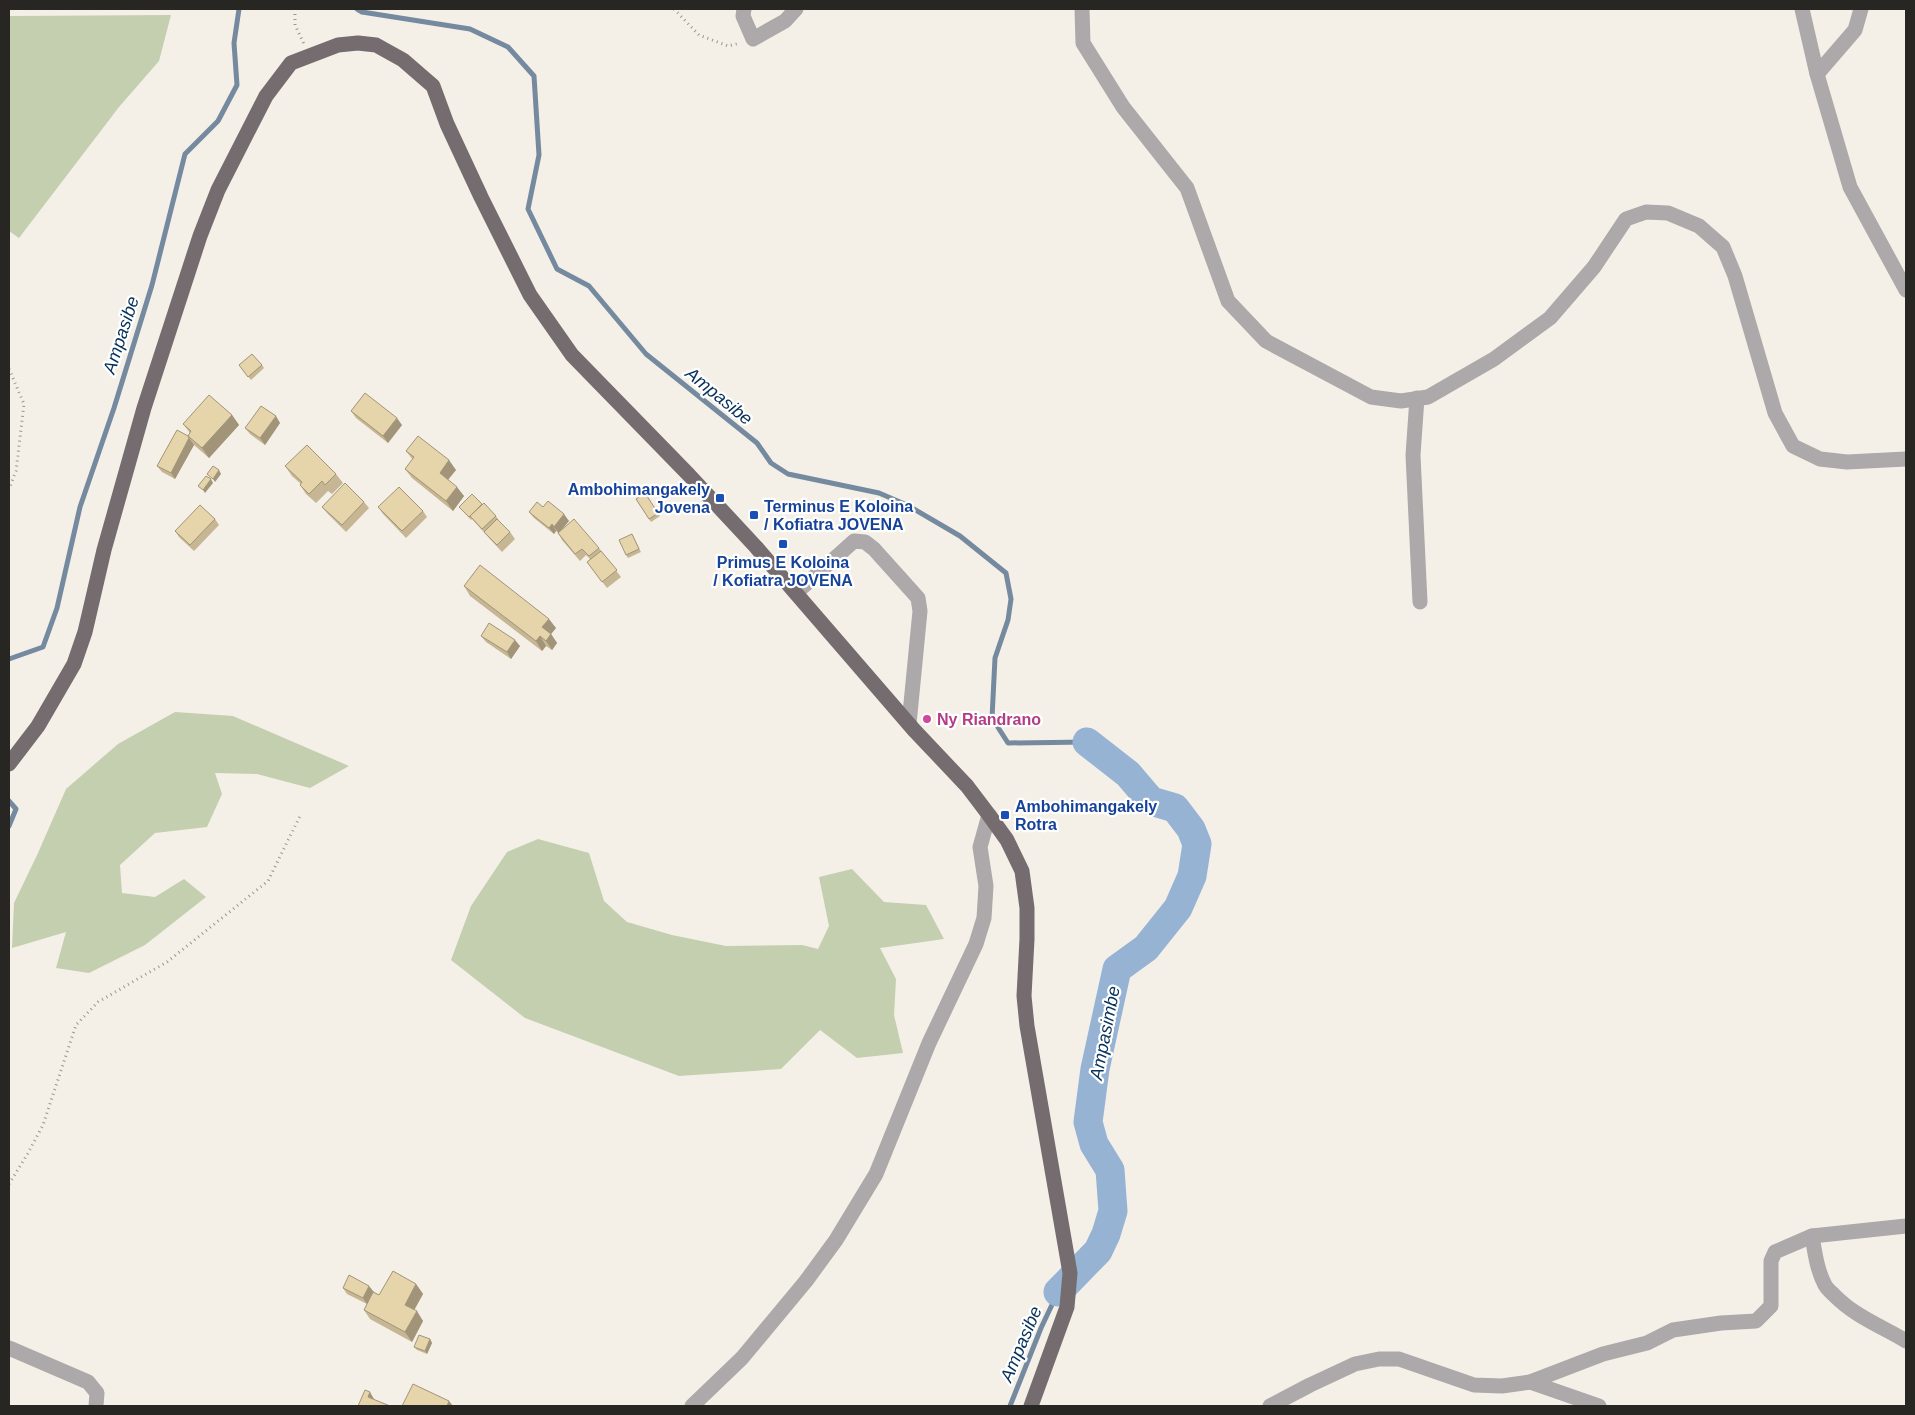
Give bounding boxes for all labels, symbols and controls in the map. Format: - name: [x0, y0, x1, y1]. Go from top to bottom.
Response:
- water label: Ampasibe: [99, 294, 143, 377]
- water label: Ampasibe: [681, 362, 756, 429]
- place label: Ambohimangakely Jovena: [568, 481, 710, 516]
- marker: Ambohimangakely Jovena: [714, 492, 726, 504]
- place label: Terminus E Koloina / Kofiatra JOVENA: [764, 498, 913, 533]
- marker: Terminus E Koloina / Kofiatra JOVENA: [748, 509, 760, 521]
- marker: Primus E Koloina / Kofiatra JOVENA: [777, 538, 789, 550]
- place label: Primus E Koloina / Kofiatra JOVENA: [713, 554, 853, 589]
- place label: Ny Riandrano: [937, 711, 1041, 728]
- marker: Ny Riandrano: [921, 713, 933, 725]
- place label: Ambohimangakely Rotra: [1015, 798, 1157, 833]
- marker: Ambohimangakely Rotra: [999, 809, 1011, 821]
- water label: Ampasimbe: [1086, 984, 1124, 1083]
- water label: Ampasibe: [996, 1303, 1046, 1386]

